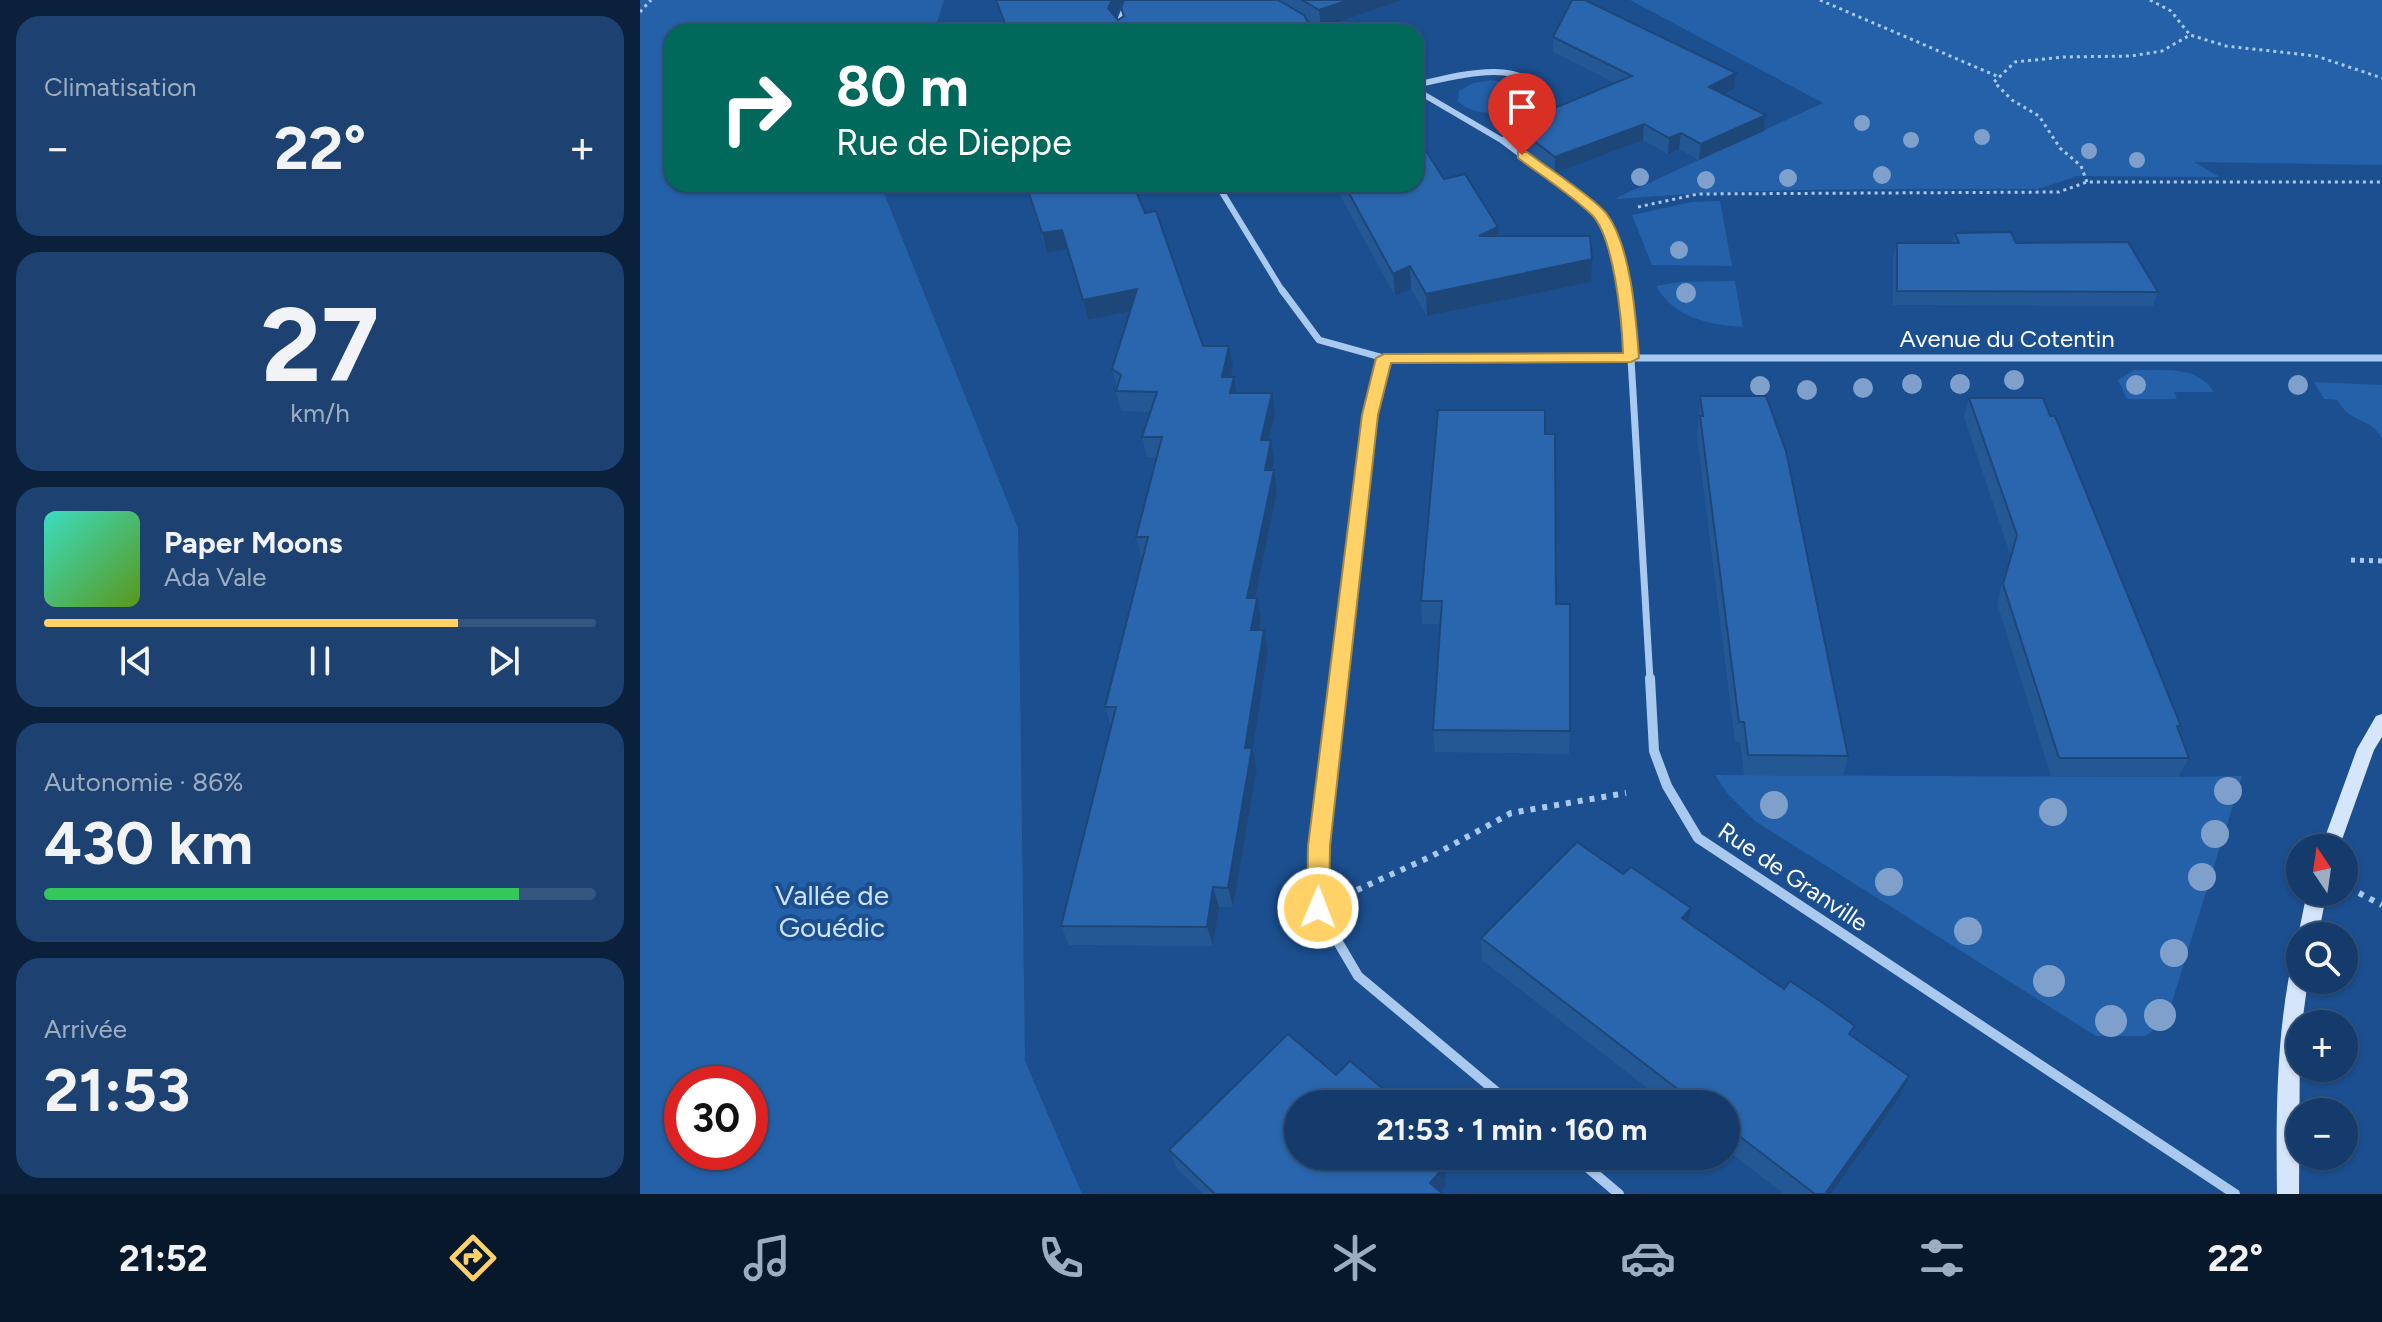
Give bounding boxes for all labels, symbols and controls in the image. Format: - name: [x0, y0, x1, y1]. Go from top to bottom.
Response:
- text: 80 m: [836, 53, 969, 120]
- icon: right: [704, 56, 808, 160]
- text: Climatisation: [44, 71, 197, 103]
- pin: [1488, 73, 1556, 155]
- icon: arrive: [1500, 85, 1544, 129]
- text: 22°: [274, 112, 366, 184]
- text: −: [44, 121, 71, 174]
- text: +: [569, 121, 596, 174]
- text: Rue de Dieppe: [836, 121, 1072, 164]
- text: 27: [261, 282, 379, 407]
- street label: Avenue du Cotentin: [1899, 324, 2115, 353]
- text: km/h: [290, 397, 350, 429]
- text: Paper Moons: [164, 524, 343, 561]
- text: Ada Vale: [164, 561, 267, 593]
- icon: previous: [114, 639, 158, 683]
- icon: pause: [298, 639, 342, 683]
- icon: next: [482, 639, 526, 683]
- text: Autonomie · 86%: [44, 766, 243, 798]
- text: 430 km: [44, 807, 253, 879]
- street label: Rue de Granville: [1713, 816, 1874, 937]
- north arrow: [2286, 834, 2358, 906]
- map controls: [2286, 834, 2358, 1170]
- position arrow: [1276, 866, 1360, 950]
- park label: Vallée de Gouédic: [775, 878, 889, 944]
- button: search: [2286, 922, 2358, 994]
- button: +: [2286, 1010, 2358, 1082]
- text: Arrivée: [44, 1013, 127, 1045]
- text: 21:53: [44, 1054, 190, 1126]
- speed limit sign: 30: [664, 1066, 768, 1170]
- button: −: [2286, 1098, 2358, 1170]
- text: 21:53 · 1 min · 160 m: [1377, 1111, 1648, 1148]
- icon: directions: [445, 1230, 501, 1286]
- icon: music: [739, 1230, 795, 1286]
- icon: phone: [1033, 1230, 1089, 1286]
- icon: climate: [1327, 1230, 1383, 1286]
- icon: car: [1620, 1230, 1676, 1286]
- icon: filters: [1914, 1230, 1970, 1286]
- text: 21:52: [119, 1237, 208, 1280]
- text: 22°: [2208, 1237, 2263, 1280]

